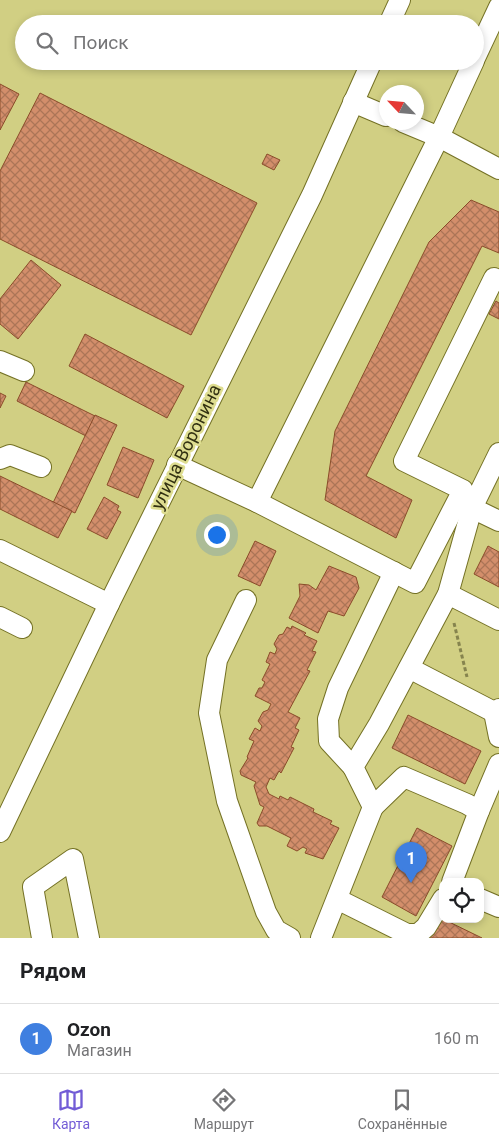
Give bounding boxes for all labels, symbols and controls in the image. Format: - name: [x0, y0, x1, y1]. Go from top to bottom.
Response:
- search box: [15, 15, 484, 70]
- icon: search: [33, 29, 61, 57]
- text: Поиск: [73, 31, 129, 54]
- north arrow: [379, 85, 424, 130]
- street label: улица Воронина: [146, 381, 225, 513]
- your location: [204, 522, 230, 548]
- pin: 1: [395, 842, 427, 883]
- map controls: [439, 878, 484, 923]
- button: locate: [439, 878, 484, 923]
- text: Рядом: [20, 959, 86, 983]
- text: Ozon: [67, 1018, 111, 1041]
- text: 1: [31, 1029, 41, 1048]
- text: 160 m: [434, 1029, 479, 1048]
- text: Магазин: [67, 1041, 132, 1060]
- tab: Карта: [52, 1086, 90, 1132]
- tab: Маршрут: [194, 1086, 254, 1132]
- tab: Сохранённые: [358, 1086, 447, 1132]

